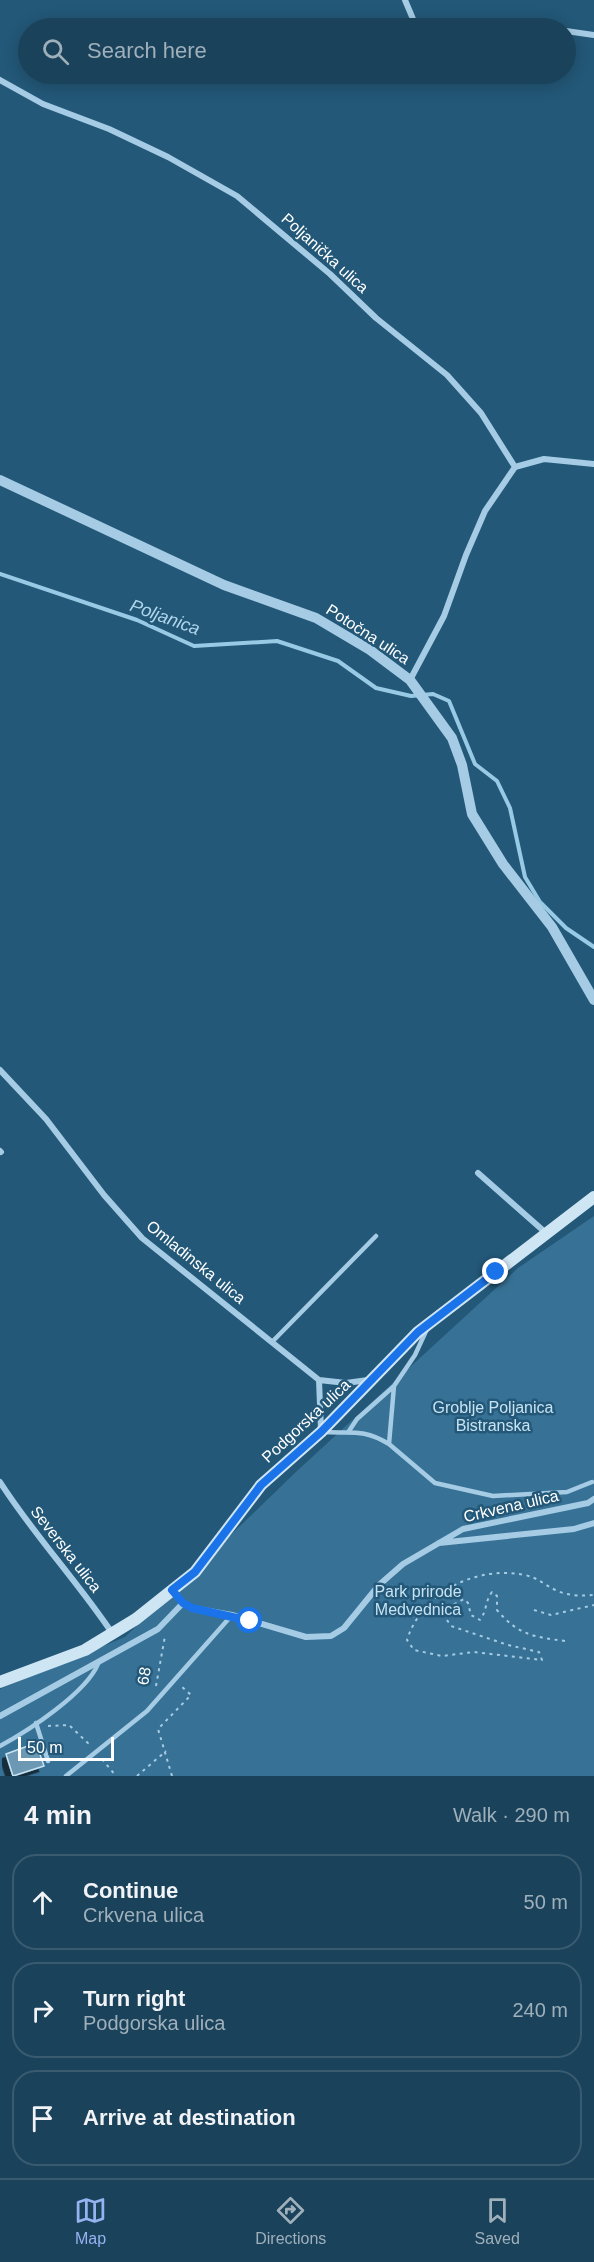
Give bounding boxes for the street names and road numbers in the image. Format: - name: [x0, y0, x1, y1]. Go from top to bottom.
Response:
- street label: Poljanička ulica: [278, 210, 372, 296]
- street label: Potočna ulica: [323, 601, 413, 667]
- street label: Omladinska ulica: [143, 1217, 249, 1307]
- street label: Podgorska ulica: [259, 1376, 354, 1466]
- street label: Crkvena ulica: [462, 1487, 560, 1525]
- street label: Severska ulica: [27, 1503, 105, 1595]
- street label: 68: [134, 1666, 154, 1686]

